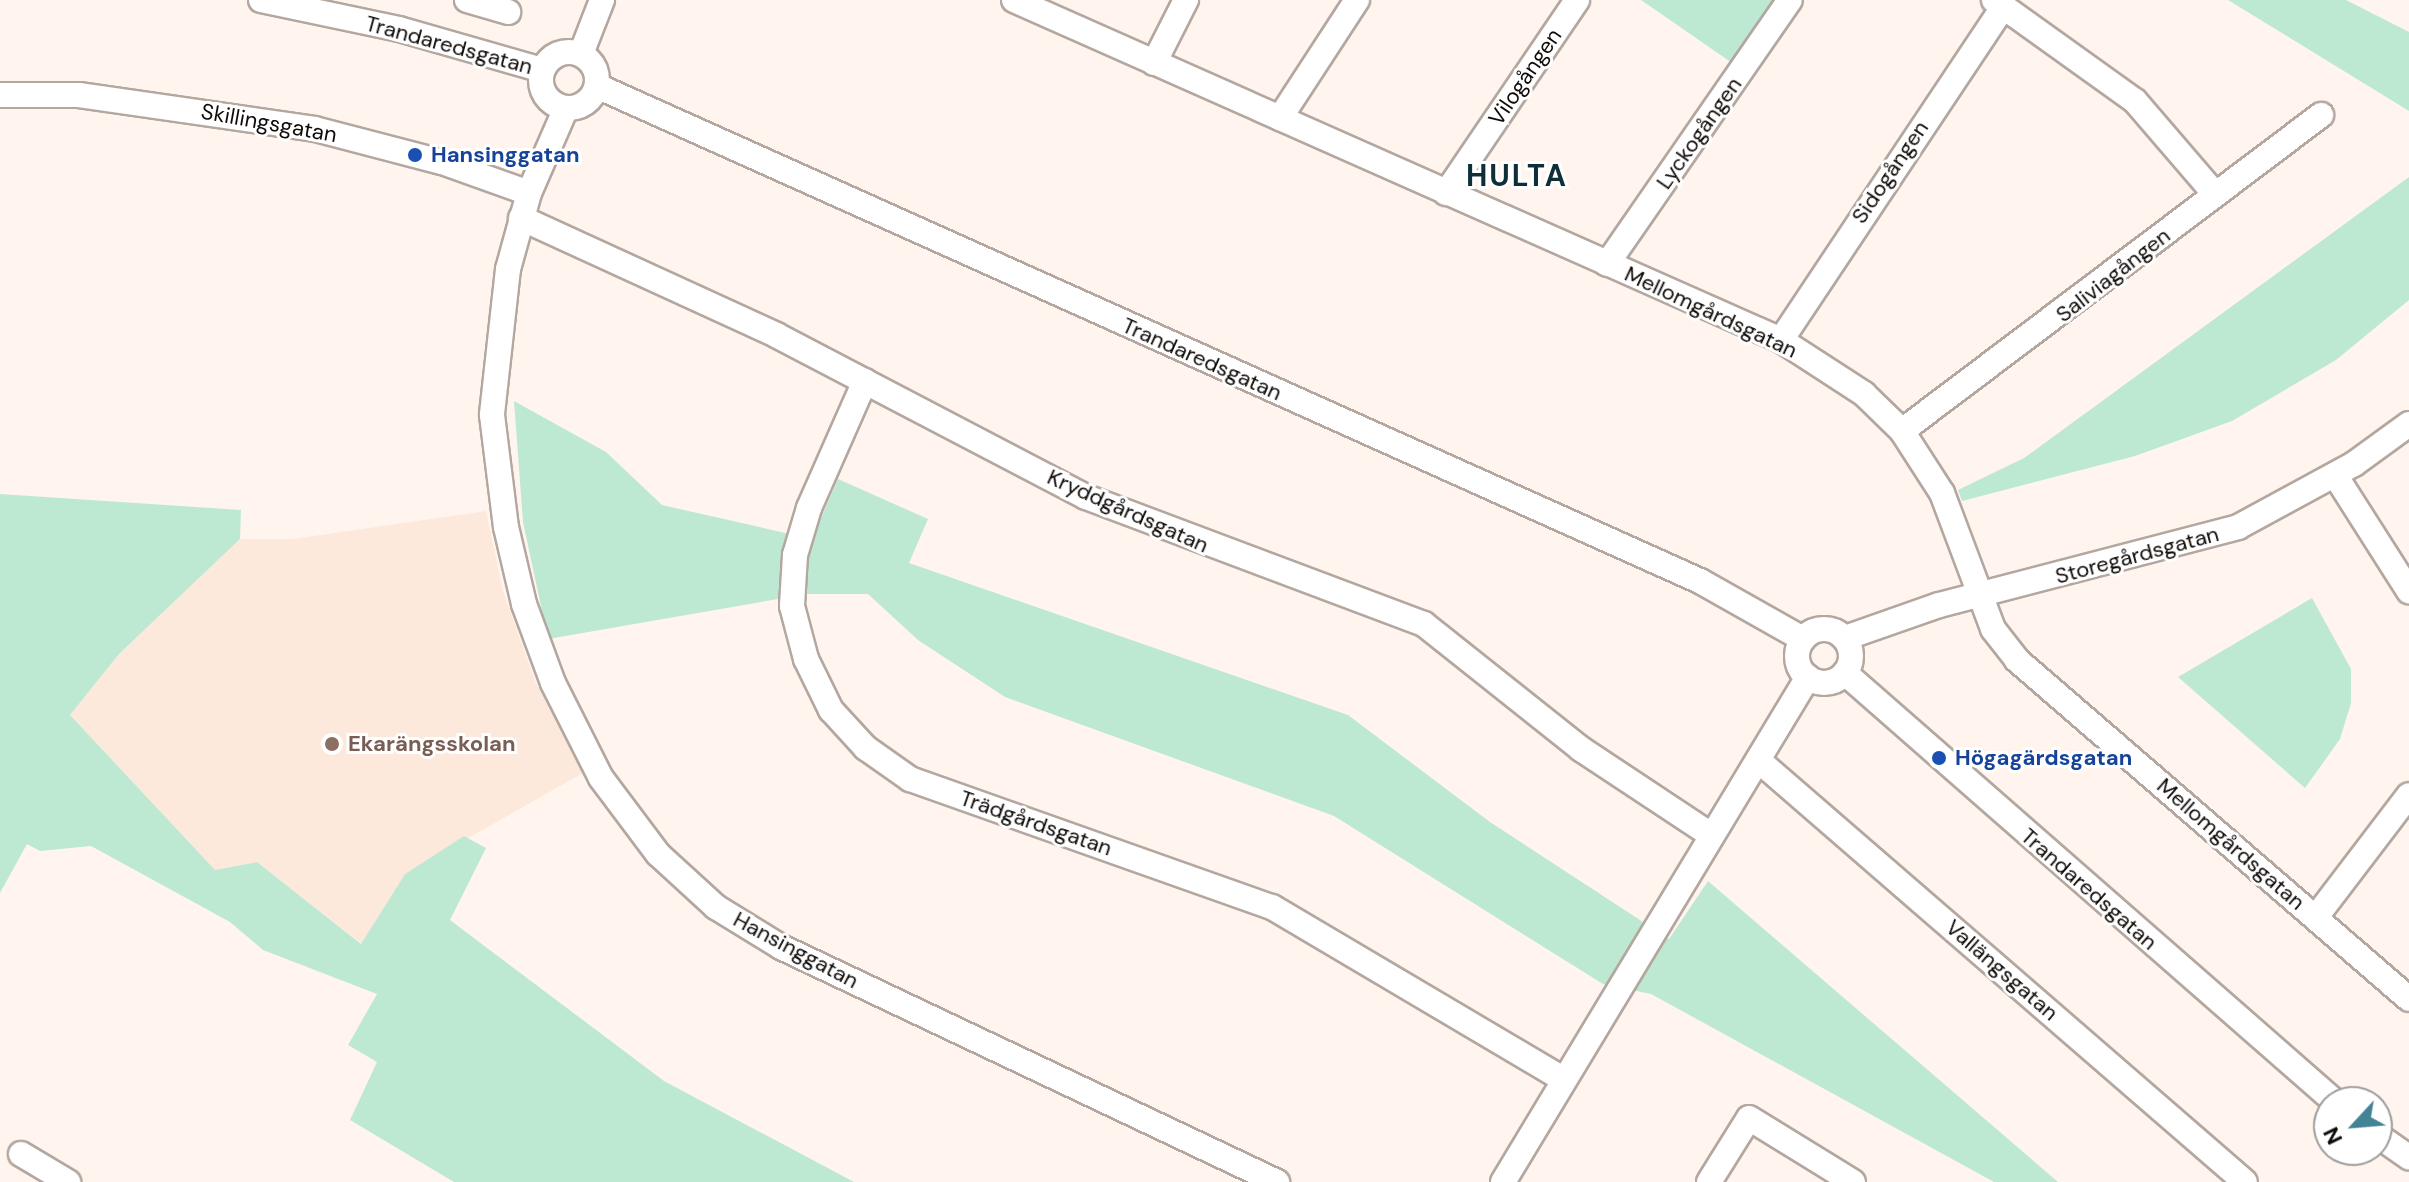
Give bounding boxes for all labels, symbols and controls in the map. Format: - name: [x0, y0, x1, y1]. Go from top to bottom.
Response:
- street label: Trandaredsgatan: [363, 10, 535, 80]
- street label: Vilogången: [1483, 23, 1567, 131]
- street label: Lyckogången: [1651, 72, 1747, 194]
- street label: Skillingsgatan: [199, 98, 339, 148]
- street label: Sidogången: [1846, 116, 1934, 228]
- place label: Hansinggatan: [431, 142, 579, 168]
- marker: Hansinggatan: [406, 146, 424, 164]
- district label: HULTA: [1466, 158, 1568, 194]
- street label: Saliviagången: [2051, 222, 2175, 328]
- street label: Mellomgårdsgatan: [1620, 260, 1802, 364]
- street label: Trandaredsgatan: [1118, 312, 1286, 406]
- street label: Kryddgårdsgatan: [1043, 464, 1213, 558]
- street label: Storegårdsgatan: [2052, 520, 2222, 590]
- place label: Ekarängsskolan: [348, 731, 516, 757]
- marker: Ekarängsskolan: [323, 735, 341, 753]
- place label: Högagärdsgatan: [1955, 745, 2132, 771]
- marker: Högagärdsgatan: [1930, 749, 1948, 767]
- street label: Mellomgårdsgatan: [2152, 773, 2310, 915]
- street label: Trädgårdsgatan: [957, 785, 1115, 861]
- street label: Trandaredsgatan: [2016, 823, 2162, 955]
- street label: Hansinggatan: [729, 906, 863, 994]
- street label: Vallängsgatan: [1940, 914, 2064, 1026]
- north arrow: [2313, 1086, 2393, 1166]
- text: N: [2316, 1122, 2349, 1149]

